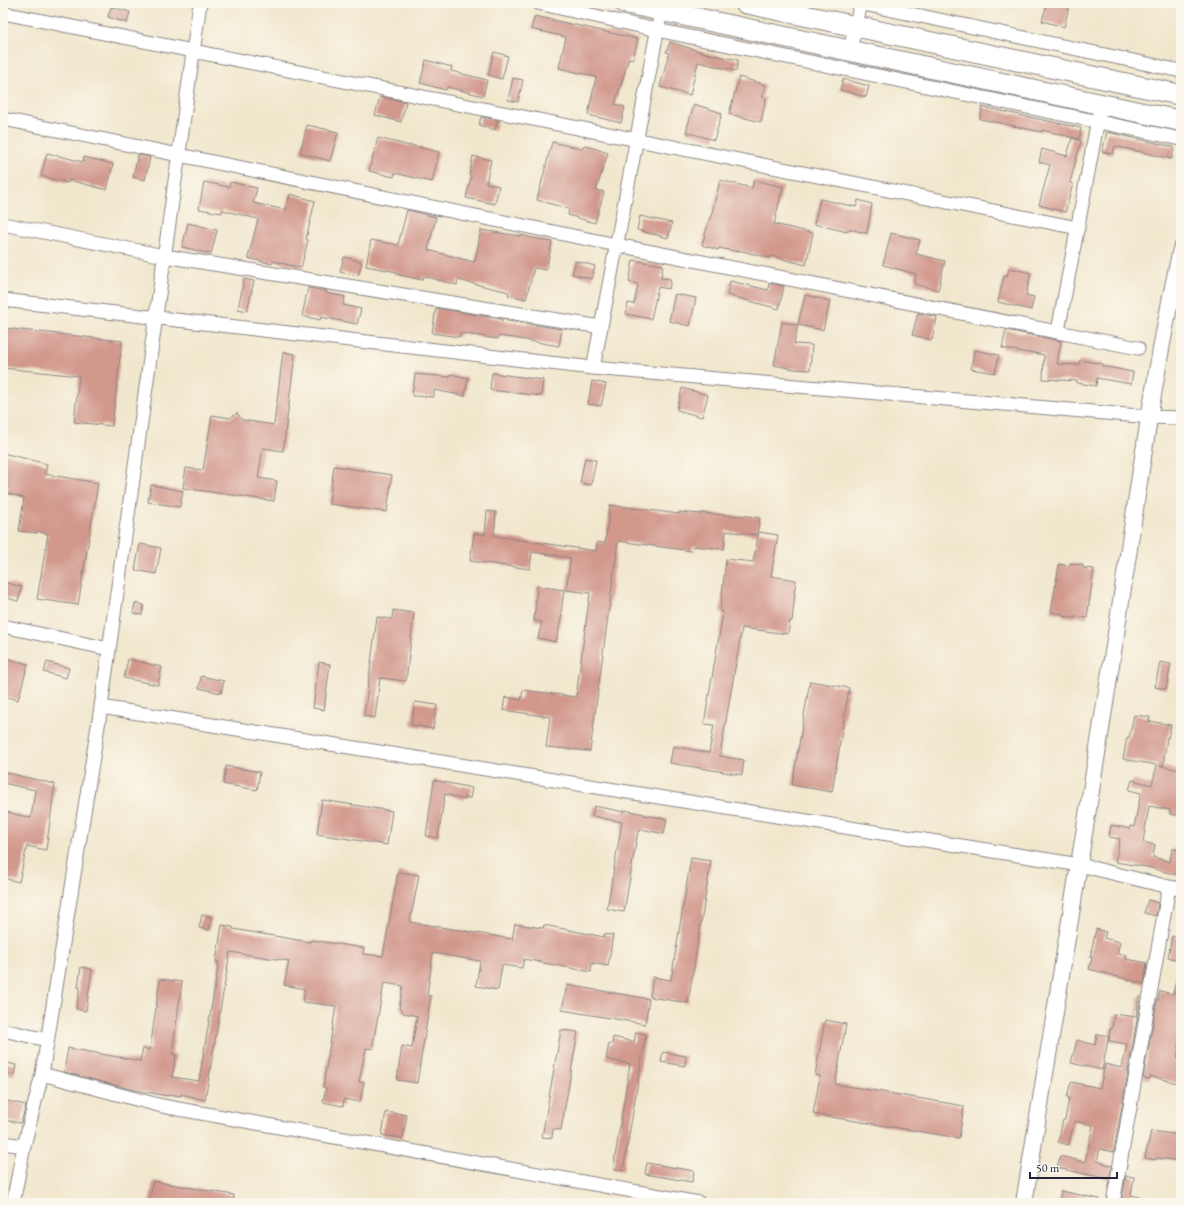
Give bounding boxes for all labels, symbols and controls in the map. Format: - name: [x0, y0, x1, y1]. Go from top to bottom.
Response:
- scale bar: [1030, 1154, 1117, 1180]
- text: 50 m: [1036, 1160, 1060, 1176]

